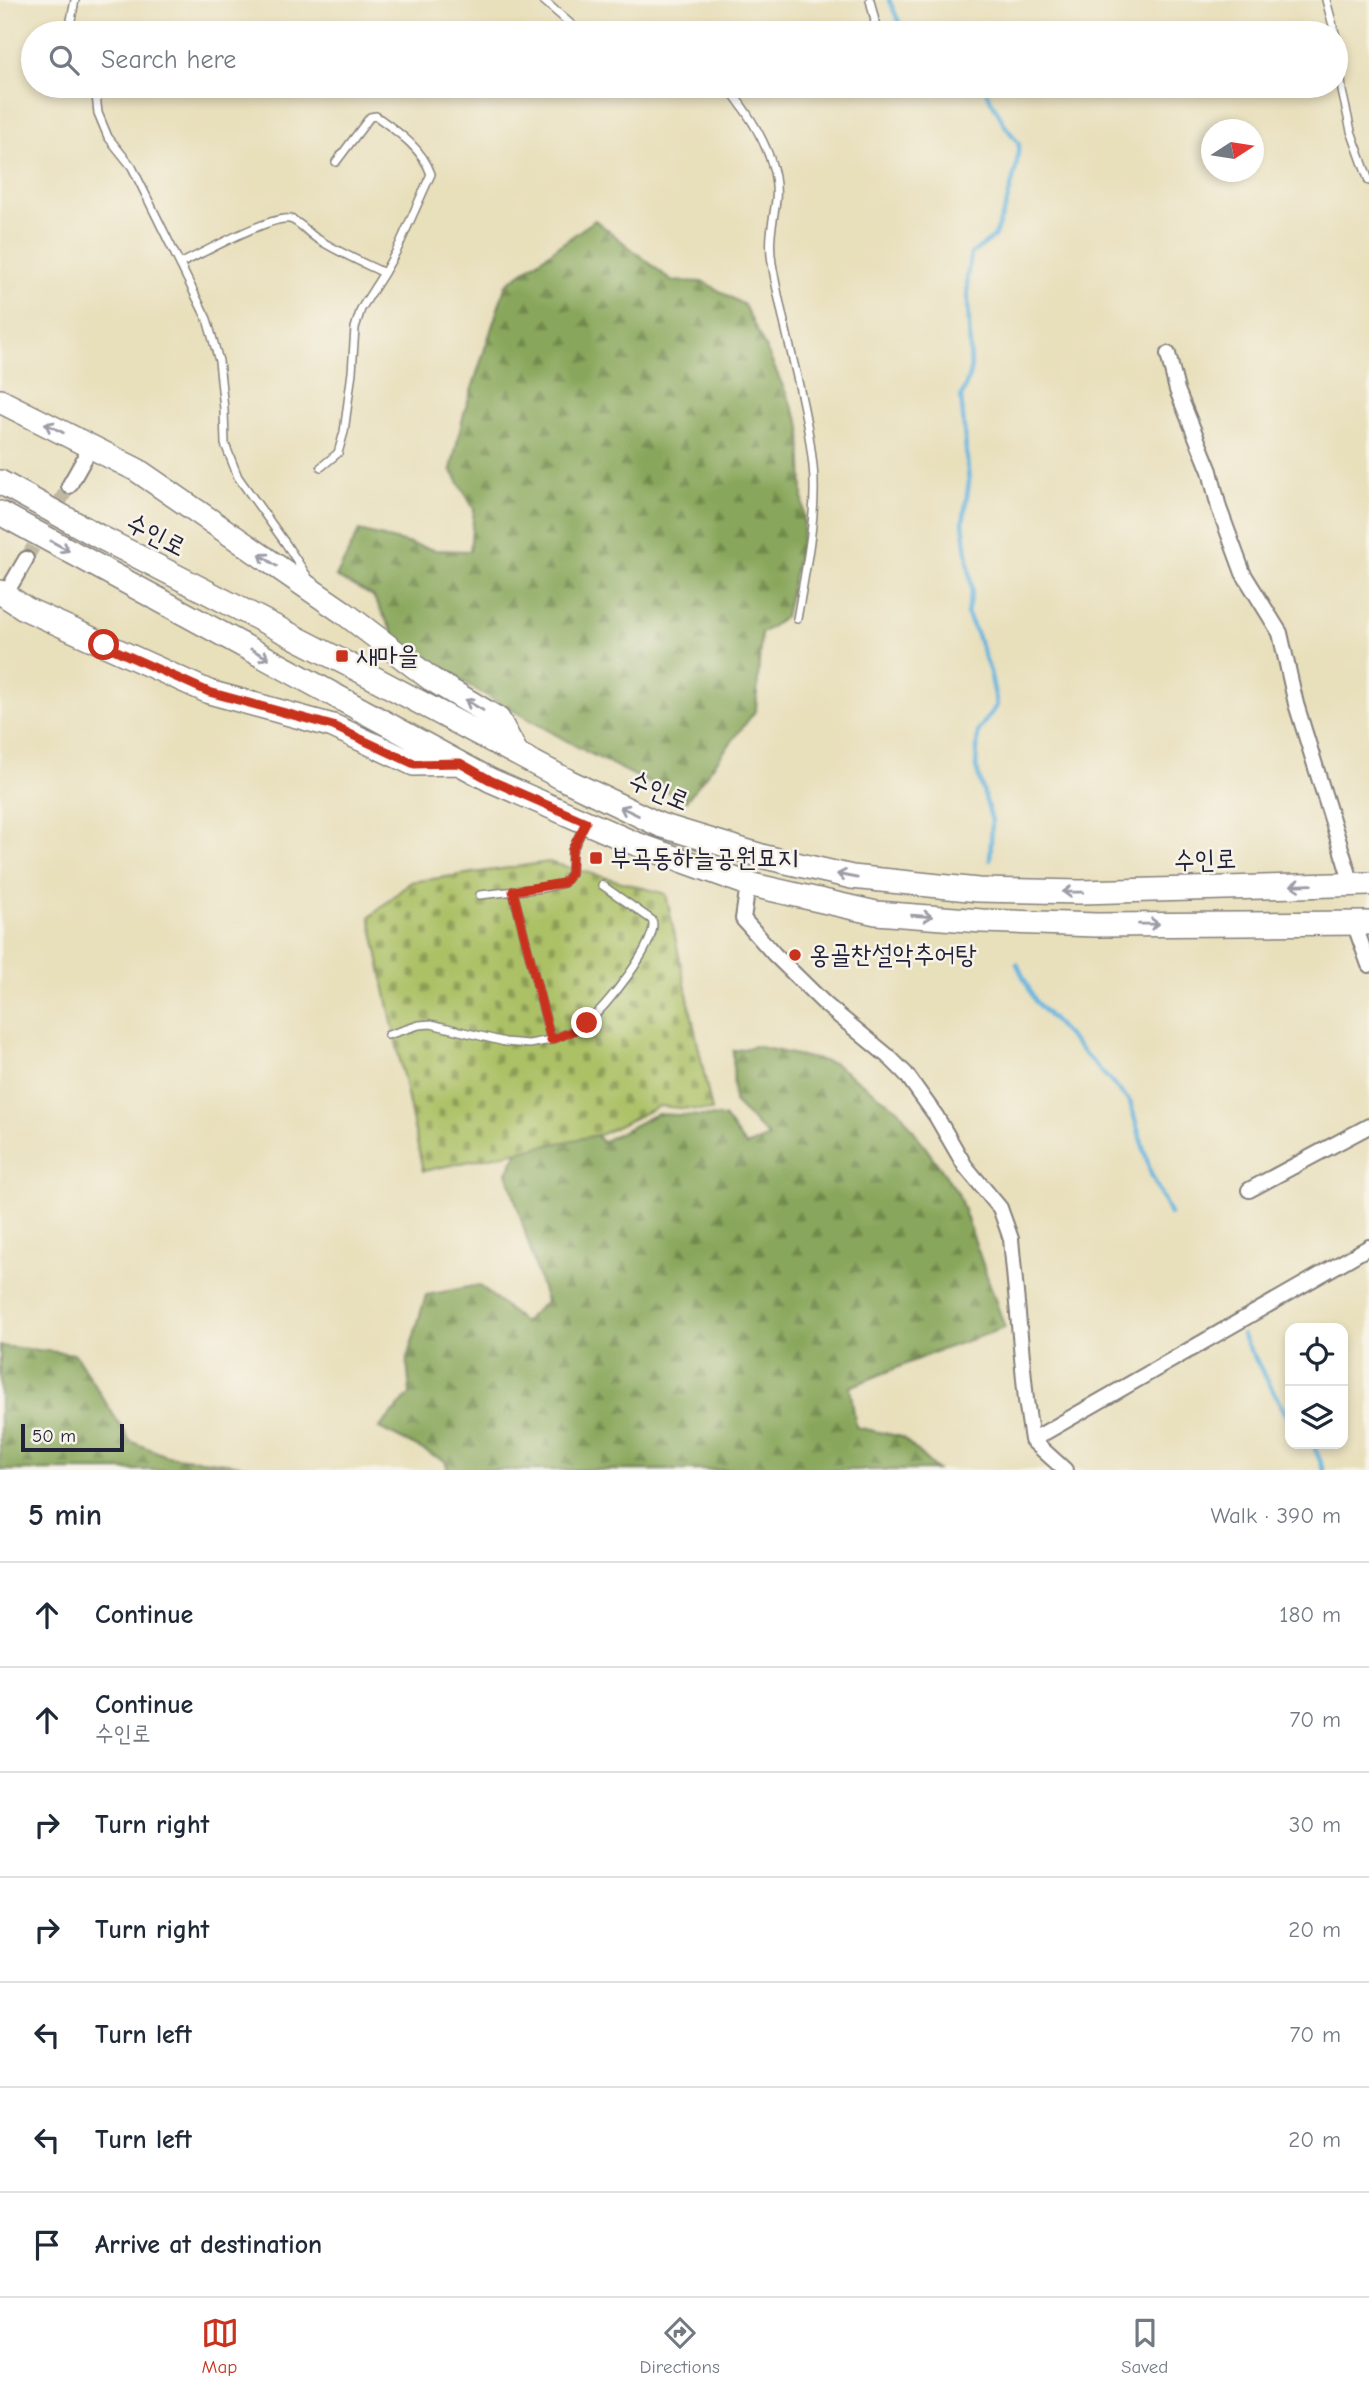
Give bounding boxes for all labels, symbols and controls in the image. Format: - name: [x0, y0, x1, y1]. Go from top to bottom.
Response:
- search box: [21, 21, 1348, 98]
- icon: search: [45, 41, 83, 79]
- text: Search here: [101, 45, 236, 75]
- north arrow: [1201, 119, 1264, 182]
- one-way arrow: [44, 421, 65, 435]
- street label: 수인로: [121, 507, 191, 563]
- one-way arrow: [49, 540, 70, 553]
- one-way arrow: [259, 553, 278, 567]
- route start: [88, 629, 119, 660]
- place label: 새마을: [356, 641, 419, 671]
- one-way arrow: [249, 648, 270, 661]
- marker: 새마을: [334, 648, 350, 664]
- one-way arrow: [464, 697, 484, 711]
- street label: 수인로: [624, 765, 694, 817]
- one-way arrow: [619, 803, 640, 816]
- place label: 부곡동하늘공원묘지: [610, 843, 798, 873]
- street label: 수인로: [1173, 844, 1237, 876]
- marker: 부곡동하늘공원묘지: [588, 850, 604, 866]
- one-way arrow: [836, 868, 859, 882]
- one-way arrow: [1290, 879, 1313, 892]
- one-way arrow: [1062, 885, 1085, 899]
- one-way arrow: [910, 910, 932, 923]
- one-way arrow: [1137, 918, 1160, 931]
- place label: 옹골찬설악추어탕: [809, 940, 976, 970]
- marker: 옹골찬설악추어탕: [787, 947, 803, 963]
- route end: [571, 1007, 602, 1038]
- map controls: [1285, 1323, 1348, 1449]
- button: locate: [1285, 1323, 1348, 1386]
- button: layers: [1285, 1386, 1348, 1449]
- scale bar: [21, 1421, 124, 1453]
- text: 50 m: [32, 1425, 76, 1447]
- text: 5 min: [28, 1498, 102, 1533]
- text: Walk · 390 m: [1211, 1502, 1341, 1529]
- icon: ahead: [28, 1596, 66, 1634]
- text: Continue: [95, 1600, 193, 1630]
- text: 180 m: [1279, 1601, 1341, 1628]
- text: Continue: [95, 1690, 193, 1720]
- icon: ahead: [28, 1701, 66, 1739]
- text: 70 m: [1289, 1706, 1341, 1733]
- text: 수인로: [95, 1720, 151, 1747]
- icon: right: [28, 1806, 66, 1844]
- text: Turn right: [95, 1810, 209, 1840]
- text: 30 m: [1289, 1811, 1341, 1838]
- icon: right: [28, 1911, 66, 1949]
- text: Turn right: [95, 1915, 209, 1945]
- text: 20 m: [1288, 1916, 1341, 1943]
- icon: left: [28, 2016, 66, 2054]
- text: Turn left: [95, 2020, 192, 2050]
- text: 70 m: [1289, 2021, 1341, 2048]
- icon: left: [28, 2121, 66, 2159]
- text: Turn left: [95, 2125, 192, 2155]
- text: 20 m: [1288, 2126, 1341, 2153]
- icon: arrive: [28, 2226, 66, 2264]
- text: Arrive at destination: [95, 2230, 322, 2260]
- tab: Map: [201, 2314, 239, 2378]
- tab: Directions: [640, 2314, 720, 2378]
- tab: Saved: [1121, 2314, 1168, 2378]

